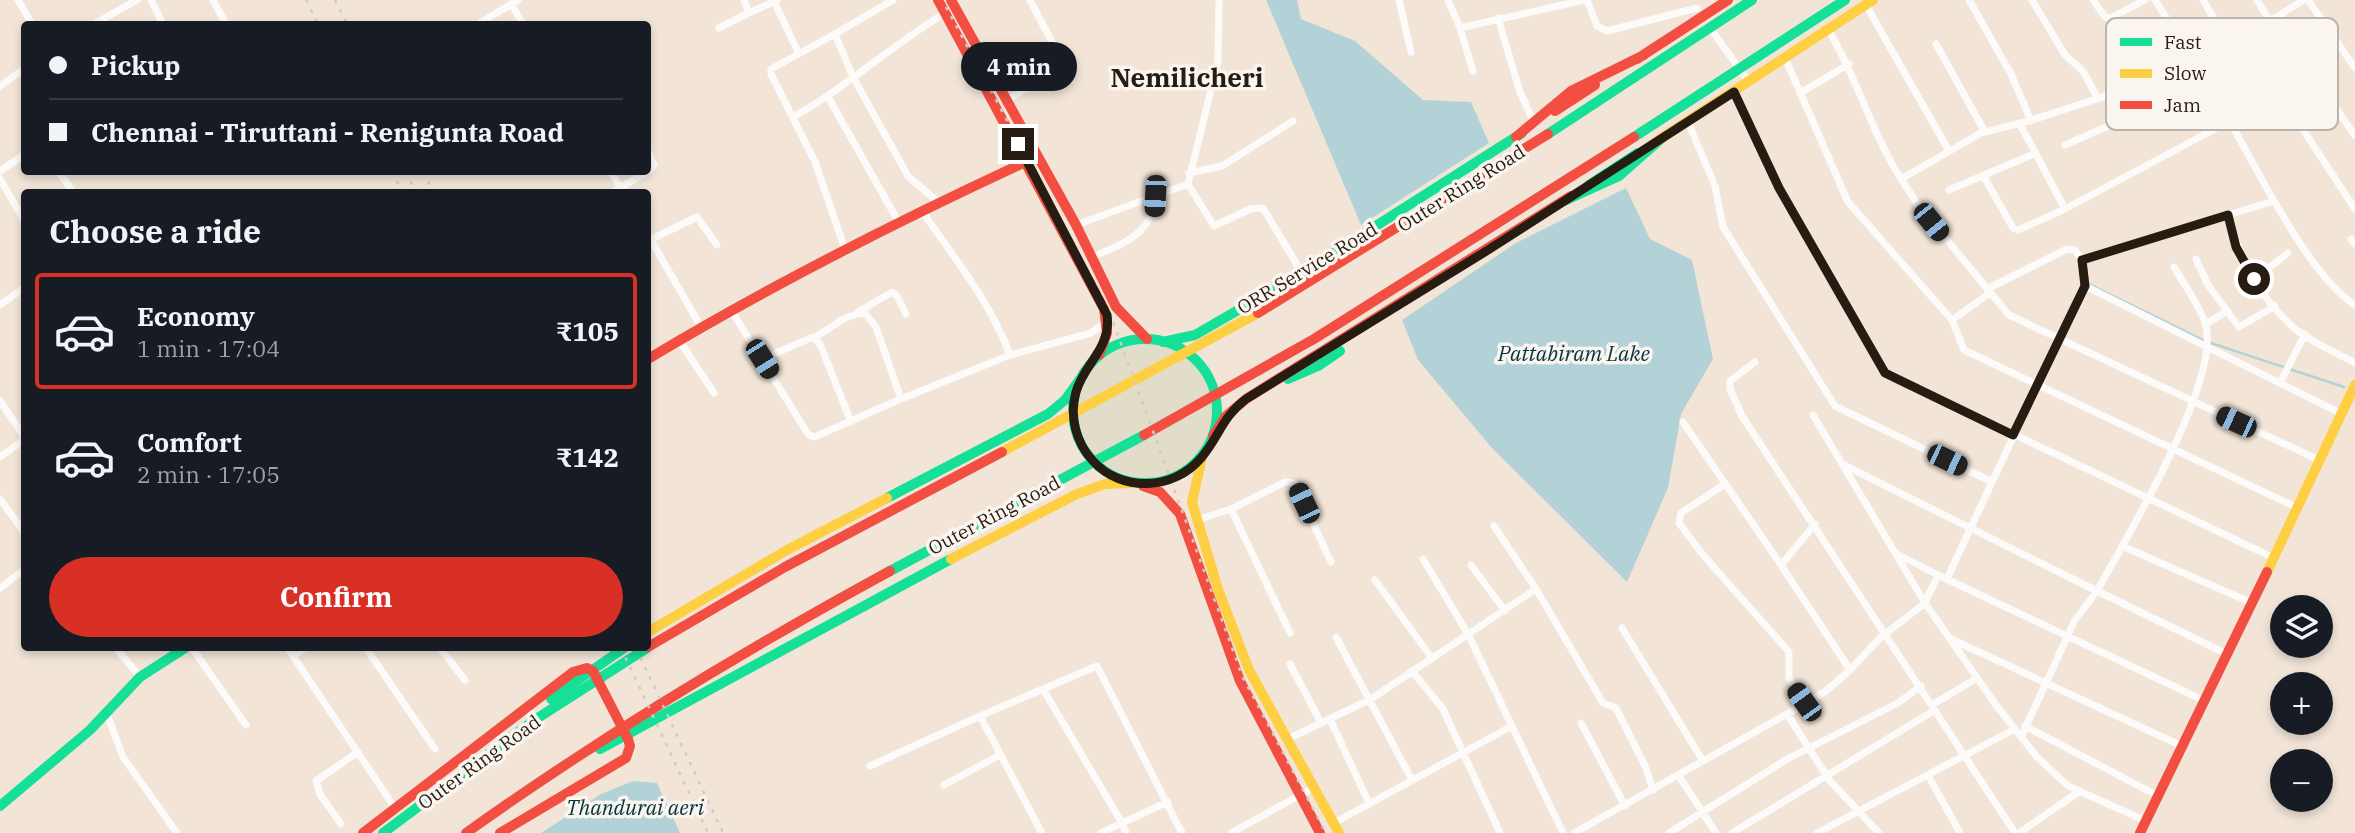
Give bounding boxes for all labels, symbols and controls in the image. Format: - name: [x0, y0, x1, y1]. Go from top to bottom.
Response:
- legend: [2106, 18, 2338, 130]
- text: Fast: [2164, 30, 2202, 54]
- callout: 4 min: [960, 43, 1076, 92]
- text: Pickup: [91, 48, 181, 82]
- text: 4 min: [987, 51, 1051, 81]
- district label: Nemilicheri: [1110, 60, 1264, 94]
- text: Slow: [2164, 61, 2206, 85]
- text: Jam: [2164, 93, 2201, 117]
- text: Chennai - Tiruttani - Renigunta Road: [91, 115, 564, 149]
- route end: [1002, 128, 1034, 160]
- street label: Outer Ring Road: [1393, 139, 1529, 237]
- car: [1144, 174, 1167, 218]
- car: [1910, 199, 1953, 245]
- text: Choose a ride: [49, 210, 261, 252]
- street label: ORR Service Road: [1232, 217, 1382, 319]
- route start: [2238, 263, 2270, 295]
- text: Economy: [137, 299, 255, 333]
- icon: car: [53, 300, 116, 363]
- text: ₹105: [556, 314, 619, 348]
- text: 1 min · 17:04: [137, 333, 280, 363]
- car: [742, 336, 783, 382]
- water label: Pattabiram Lake: [1497, 339, 1651, 367]
- car: [2213, 404, 2260, 440]
- text: Comfort: [137, 425, 242, 459]
- icon: car: [53, 426, 116, 489]
- text: ₹142: [556, 440, 619, 474]
- car: [1924, 441, 1971, 479]
- text: 2 min · 17:05: [137, 459, 280, 489]
- street label: Outer Ring Road: [924, 470, 1064, 560]
- car: [1286, 480, 1323, 526]
- button: Confirm: [49, 557, 623, 637]
- map controls: [2270, 595, 2333, 812]
- button: layers: [2270, 595, 2333, 658]
- button: +: [2270, 672, 2333, 735]
- car: [1784, 679, 1825, 725]
- street label: Outer Ring Road: [413, 709, 545, 815]
- button: −: [2270, 749, 2333, 812]
- water label: Thandurai aeri: [566, 793, 705, 821]

